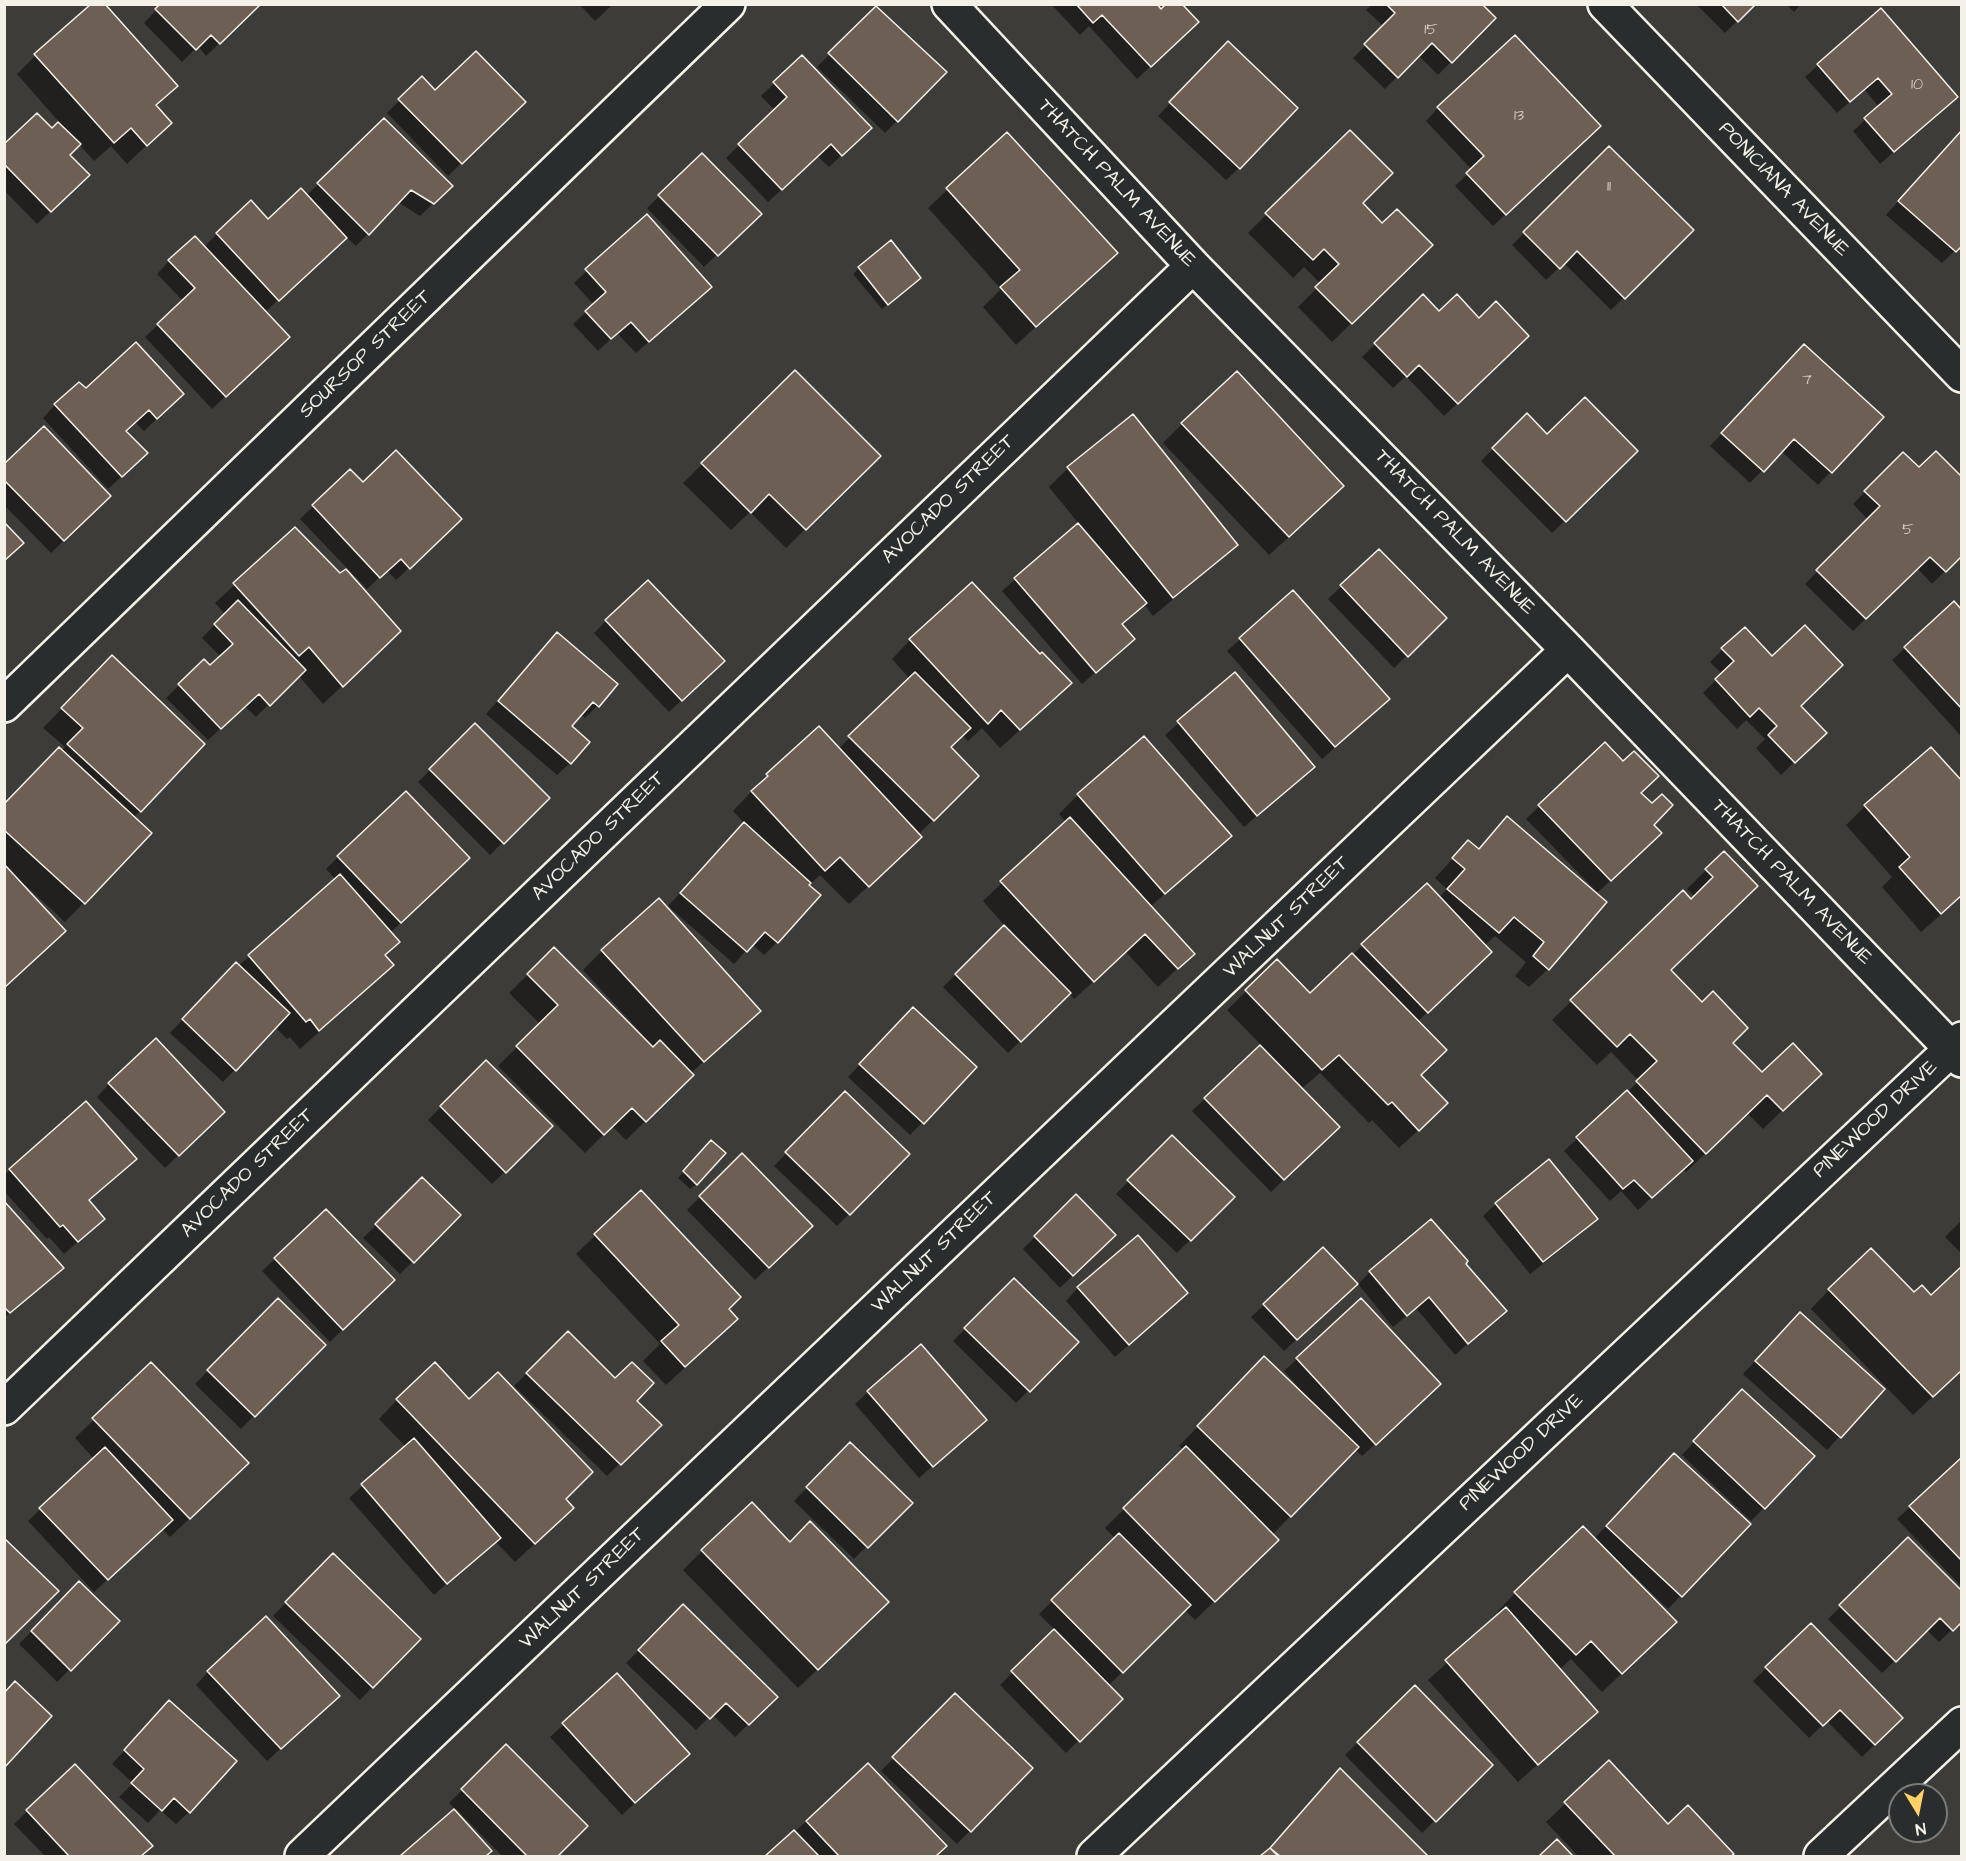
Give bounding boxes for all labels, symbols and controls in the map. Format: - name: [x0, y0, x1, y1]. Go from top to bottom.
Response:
- house number: 15: [1424, 21, 1438, 41]
- house number: 10: [1911, 76, 1923, 96]
- street label: THATCH PALM AVENUE: [1032, 95, 1200, 273]
- house number: 13: [1514, 107, 1524, 127]
- street label: PONICIANA AVENUE: [1713, 118, 1853, 262]
- house number: 11: [1607, 178, 1611, 198]
- street label: SOURSOP STREET: [295, 286, 437, 424]
- house number: 7: [1802, 371, 1812, 391]
- street label: AVOCADO STREET: [877, 430, 1021, 570]
- street label: THATCH PALM AVENUE: [1369, 445, 1539, 621]
- house number: 5: [1902, 521, 1914, 541]
- street label: AVOCADO STREET: [527, 767, 671, 907]
- street label: THATCH PALM AVENUE: [1706, 795, 1876, 971]
- street label: WALNUT STREET: [1219, 852, 1355, 984]
- street label: PINEWOOD DRIVE: [1809, 1056, 1943, 1184]
- street label: AVOCADO STREET: [176, 1104, 320, 1244]
- street label: WALNUT STREET: [867, 1187, 1003, 1319]
- street label: PINEWOOD DRIVE: [1455, 1389, 1589, 1517]
- street label: WALNUT STREET: [515, 1523, 651, 1655]
- north arrow: [1888, 1783, 1948, 1843]
- text: N: [1914, 1817, 1928, 1840]

